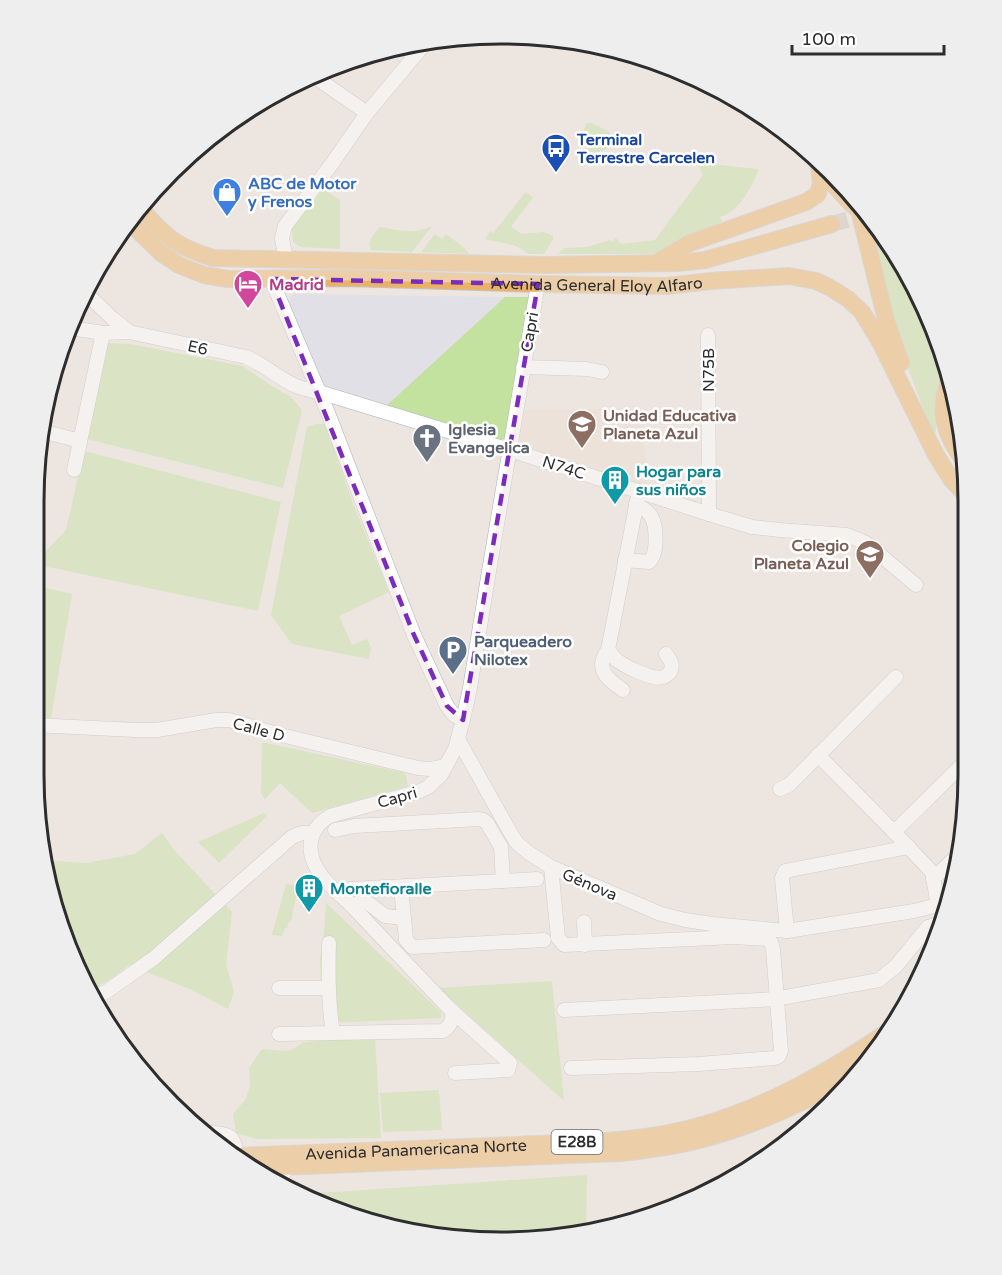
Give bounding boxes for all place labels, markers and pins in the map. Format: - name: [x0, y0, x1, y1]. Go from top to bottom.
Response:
- place label: Terminal Terrestre Carcelen: [576, 130, 715, 168]
- bus stop icon: Terminal Terrestre Carcelen: [540, 132, 572, 174]
- place label: ABC de Motor y Frenos: [248, 174, 357, 212]
- shop icon: ABC de Motor y Frenos: [211, 176, 243, 218]
- hotel icon: Madrid: [232, 268, 264, 310]
- place label: Madrid: [269, 275, 324, 295]
- place label: Unidad Educativa Planeta Azul: [603, 406, 737, 444]
- school or university icon: Unidad Educativa Planeta Azul: [566, 408, 598, 450]
- place label: Iglesia Evangelica: [448, 420, 530, 458]
- church icon: Iglesia Evangelica: [411, 422, 443, 464]
- place label: Hogar para sus niños: [636, 462, 721, 500]
- building icon: Hogar para sus niños: [599, 464, 631, 506]
- place label: Colegio Planeta Azul: [754, 536, 849, 574]
- school or university icon: Colegio Planeta Azul: [854, 538, 886, 580]
- place label: Parqueadero Nilotex: [474, 632, 572, 670]
- parking icon: Parqueadero Nilotex: [437, 634, 469, 676]
- building icon: Montefioralle: [293, 872, 325, 914]
- place label: Montefioralle: [330, 879, 432, 899]

